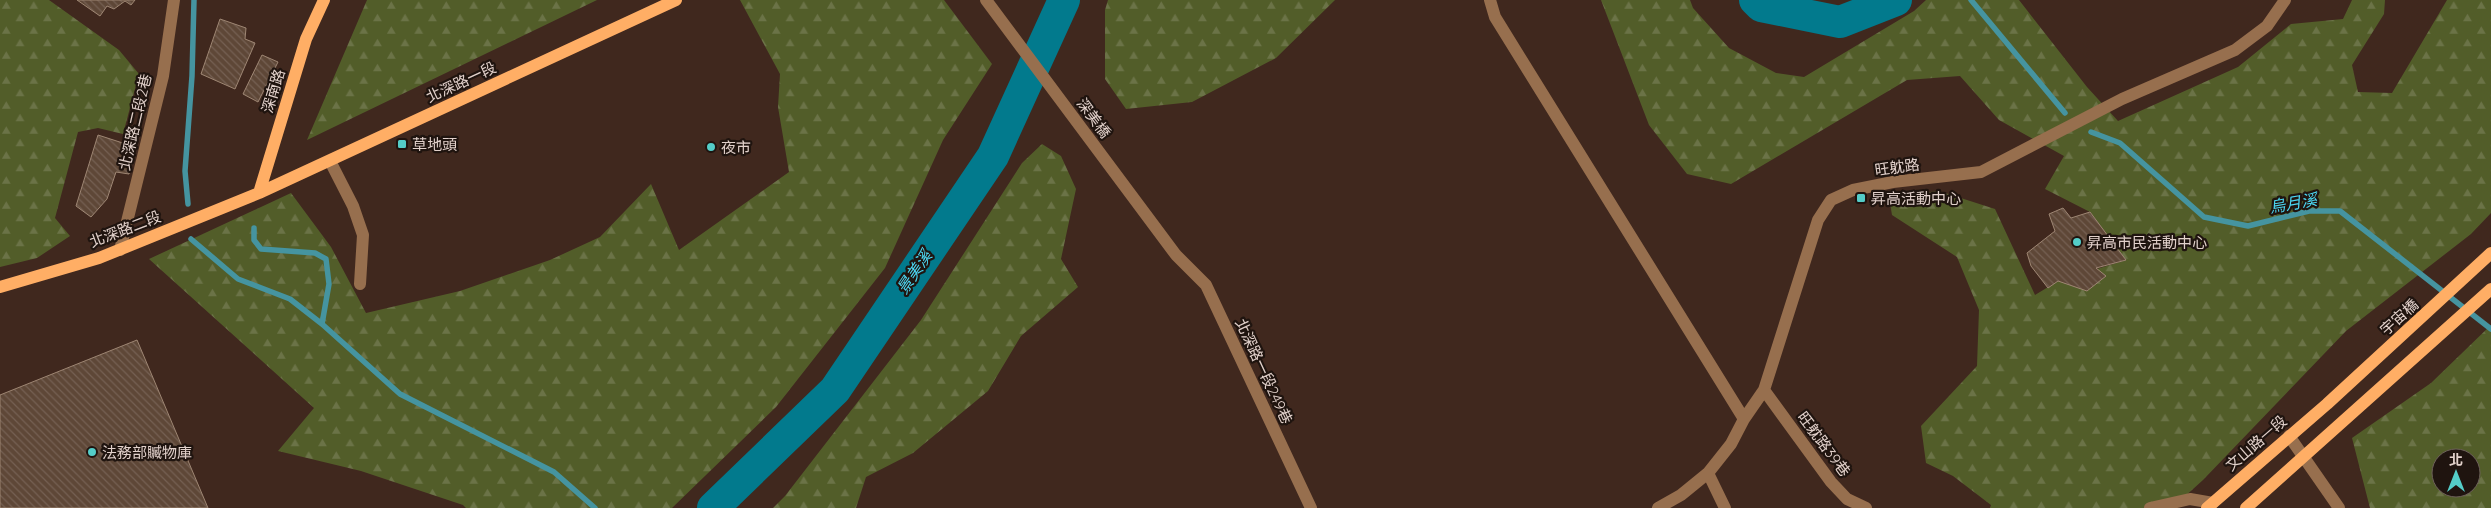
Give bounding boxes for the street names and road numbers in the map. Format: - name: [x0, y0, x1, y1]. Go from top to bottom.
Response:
- street label: 北深路一段: [423, 58, 499, 106]
- street label: 深南路: [257, 67, 289, 115]
- street label: 北深路二段2巷: [115, 72, 155, 172]
- street label: 深美橋: [1073, 94, 1115, 142]
- street label: 旺躭路: [1873, 154, 1921, 180]
- street label: 北深路二段: [87, 207, 163, 251]
- street label: 宇宙橋: [2376, 295, 2422, 339]
- street label: 北深路一段249巷: [1231, 315, 1297, 427]
- street label: 旺躭路39巷: [1793, 408, 1855, 480]
- street label: 文山路一段: [2221, 411, 2291, 475]

